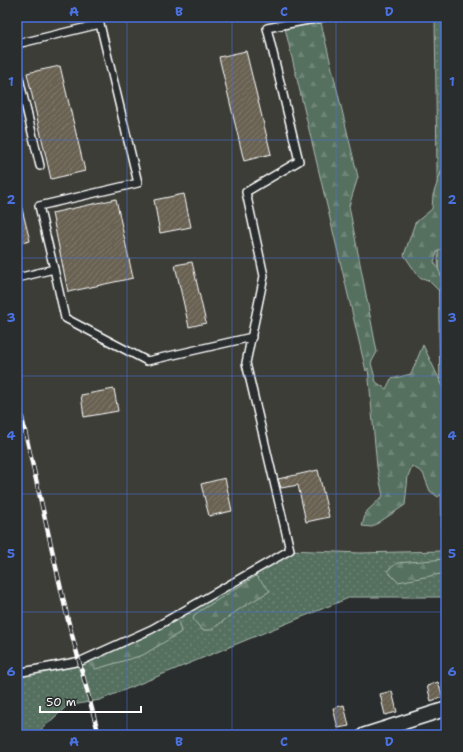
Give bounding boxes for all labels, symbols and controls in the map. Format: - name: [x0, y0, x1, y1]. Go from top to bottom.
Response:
- text: A: [69, 3, 79, 20]
- text: B: [175, 3, 183, 20]
- text: C: [280, 3, 288, 20]
- text: D: [384, 3, 394, 20]
- text: 1: [8, 73, 14, 90]
- text: 1: [449, 73, 455, 90]
- text: 2: [6, 191, 16, 208]
- text: 2: [447, 191, 457, 208]
- text: 3: [6, 309, 16, 326]
- text: 3: [447, 309, 457, 326]
- text: 4: [6, 427, 16, 444]
- text: 4: [447, 427, 457, 444]
- text: 5: [7, 545, 15, 562]
- text: 5: [448, 545, 456, 562]
- text: 6: [6, 663, 16, 680]
- text: 6: [447, 663, 457, 680]
- scale bar: [40, 688, 141, 714]
- text: 50 m: [46, 694, 76, 710]
- text: A: [69, 733, 79, 750]
- text: B: [175, 733, 183, 750]
- text: C: [280, 733, 288, 750]
- text: D: [384, 733, 394, 750]

